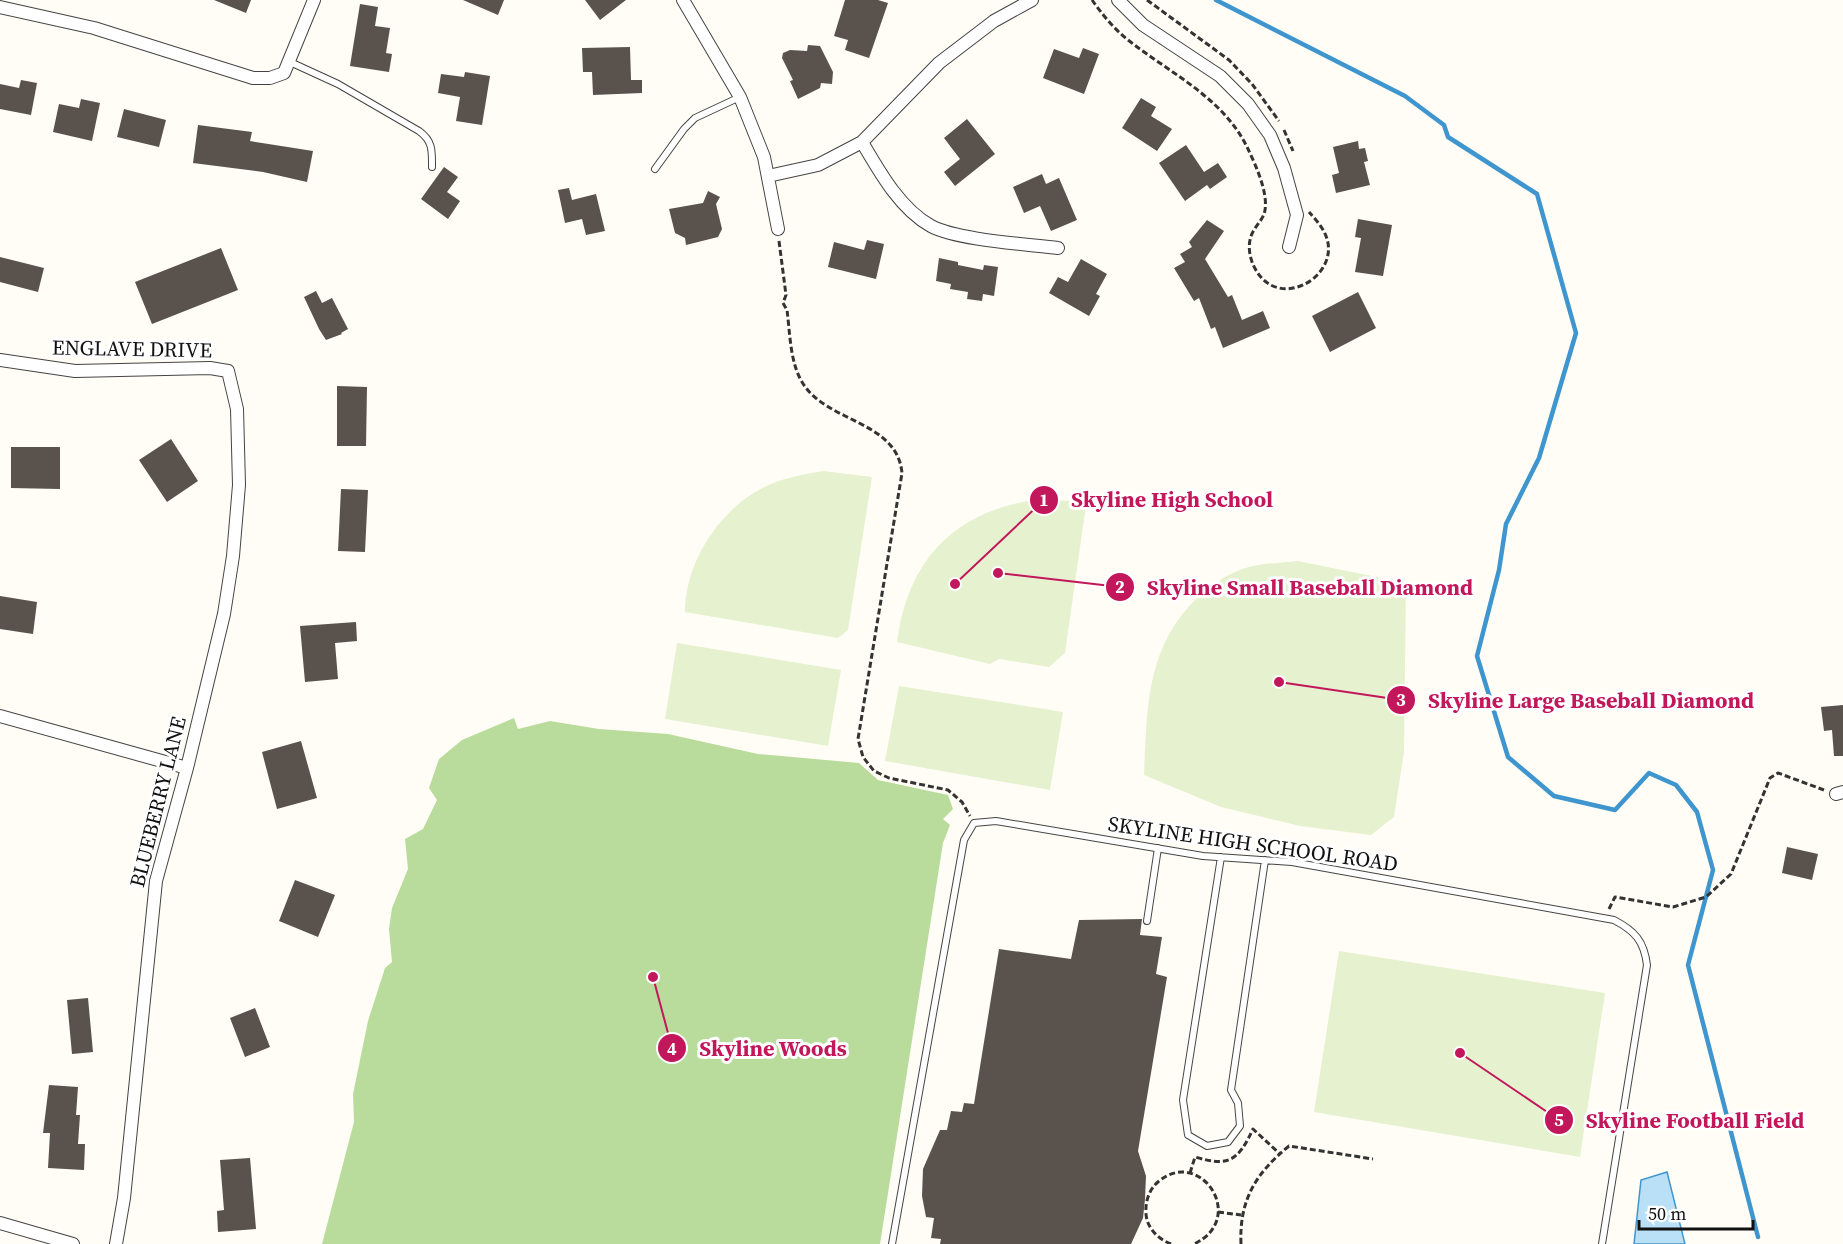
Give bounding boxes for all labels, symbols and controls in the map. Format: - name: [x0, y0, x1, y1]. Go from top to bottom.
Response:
- street label: ENGLAVE DRIVE: [52, 333, 212, 364]
- callout: Skyline High School: [1029, 480, 1285, 520]
- text: Skyline High School: [1071, 484, 1273, 514]
- text: 1: [1039, 487, 1049, 512]
- callout: Skyline Small Baseball Diamond: [1105, 567, 1485, 607]
- text: Skyline Small Baseball Diamond: [1147, 572, 1473, 602]
- text: 2: [1115, 574, 1125, 599]
- callout: Skyline Large Baseball Diamond: [1386, 680, 1766, 720]
- text: Skyline Large Baseball Diamond: [1428, 685, 1754, 715]
- text: 3: [1396, 687, 1406, 712]
- street label: BLUEBERRY LANE: [122, 713, 193, 890]
- street label: SKYLINE HIGH SCHOOL ROAD: [1106, 809, 1400, 878]
- callout: Skyline Woods: [657, 1028, 859, 1068]
- text: Skyline Woods: [699, 1033, 847, 1063]
- text: 4: [667, 1036, 677, 1061]
- callout: Skyline Football Field: [1544, 1100, 1816, 1140]
- text: Skyline Football Field: [1586, 1105, 1804, 1135]
- text: 5: [1554, 1107, 1564, 1132]
- scale bar: [1639, 1193, 1753, 1231]
- text: 50 m: [1648, 1201, 1686, 1226]

